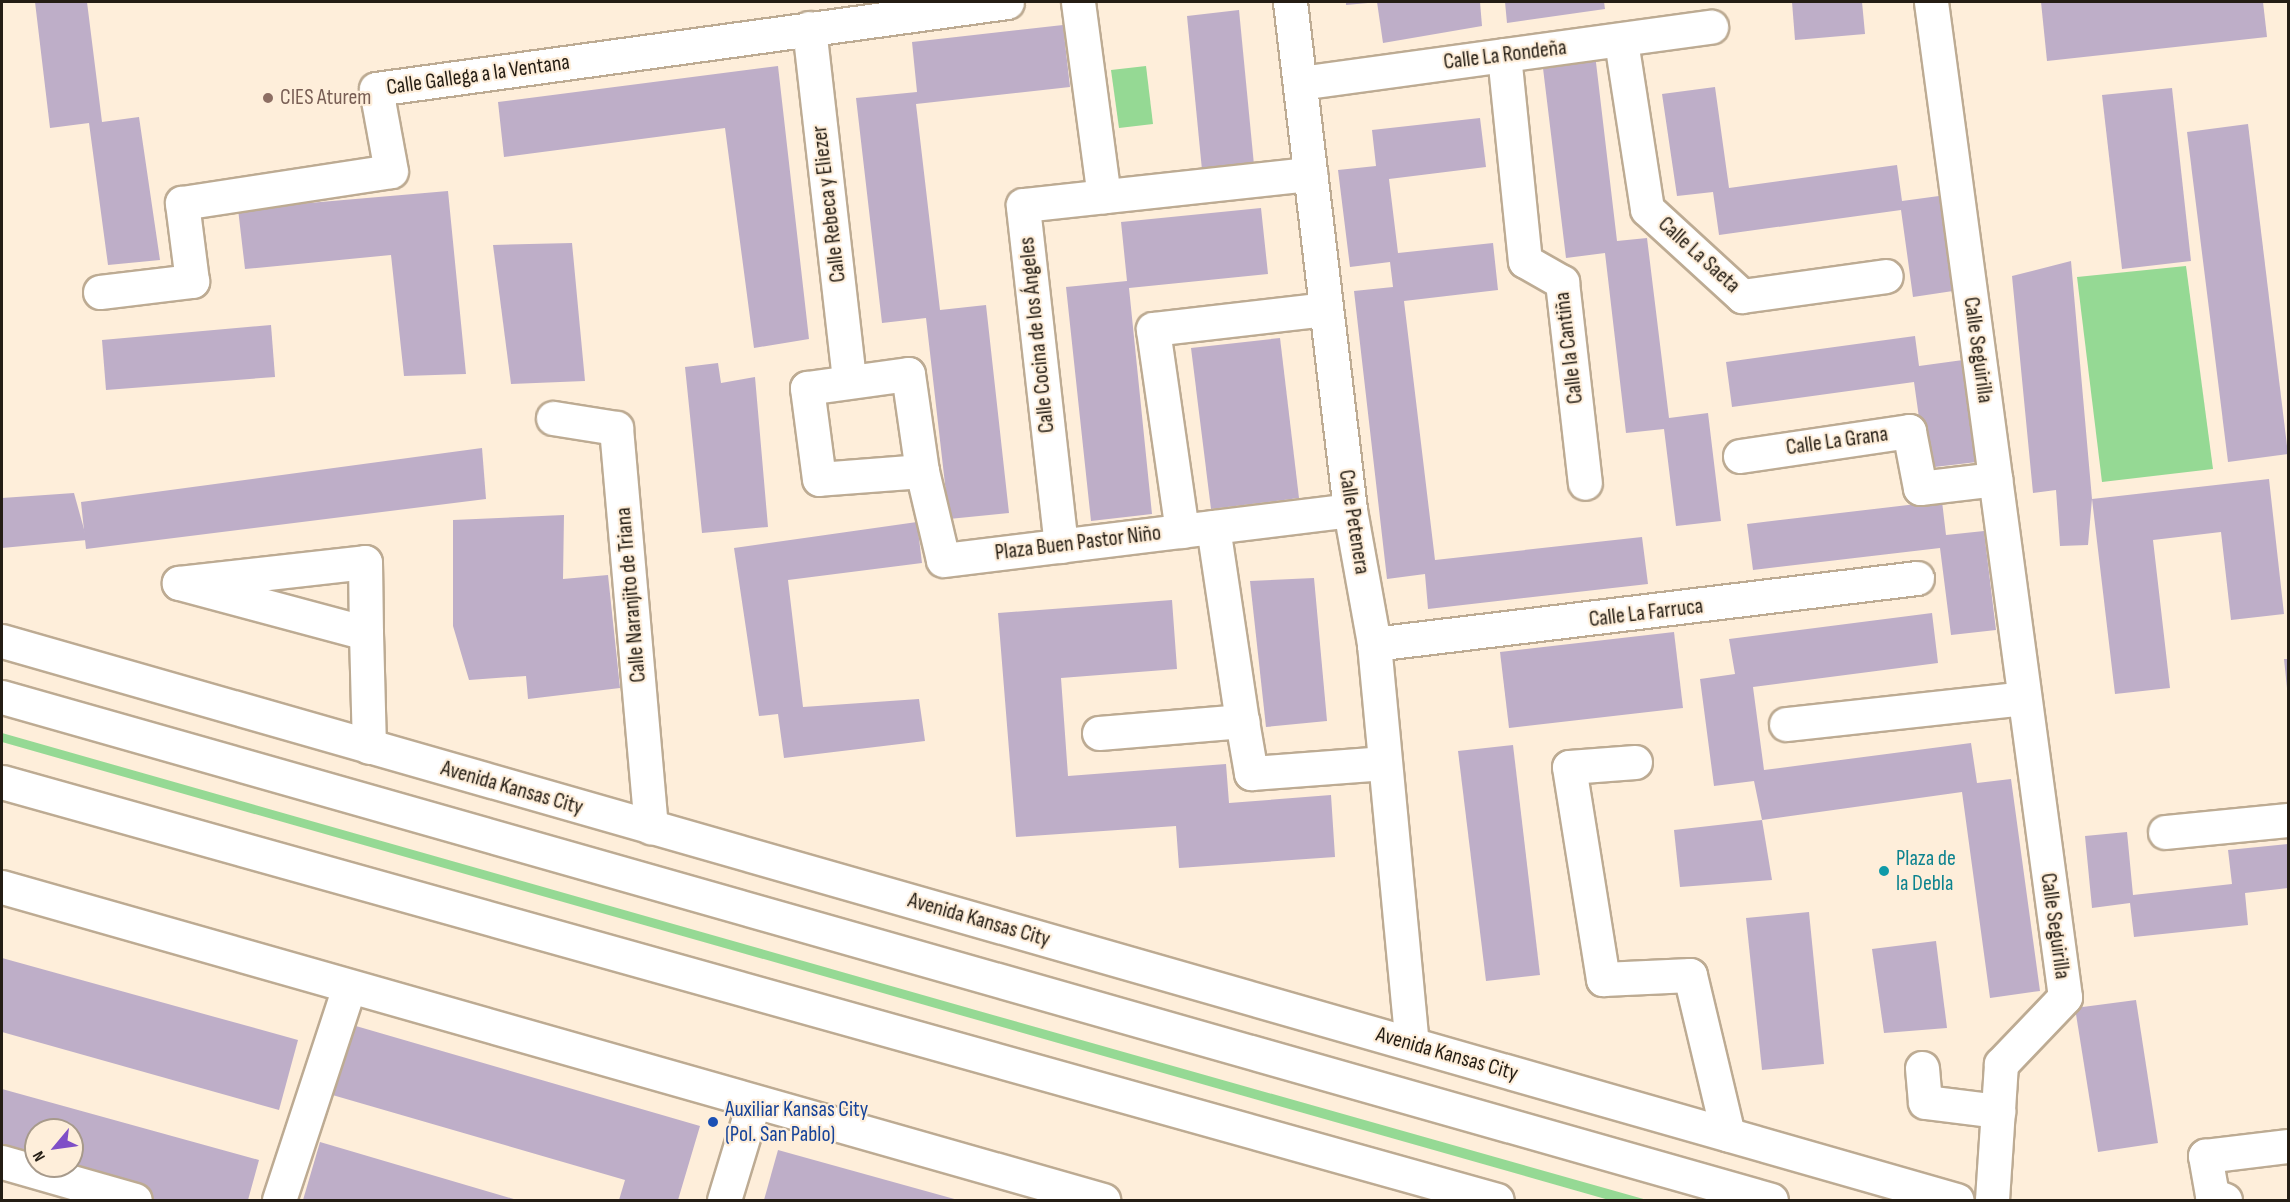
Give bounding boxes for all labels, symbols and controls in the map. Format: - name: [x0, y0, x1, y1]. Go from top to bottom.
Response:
- street label: Calle La Rondeña: [1442, 34, 1568, 76]
- street label: Calle Gallega a la Ventana: [385, 49, 571, 101]
- place label: CIES Aturem: [280, 85, 371, 111]
- marker: CIES Aturem: [261, 91, 275, 105]
- street label: Calle Rebeca y Eliezer: [806, 124, 852, 284]
- street label: Calle La Saeta: [1653, 211, 1745, 299]
- street label: Calle Cocina de los Ángeles: [1014, 236, 1060, 434]
- street label: Calle la Cantiña: [1549, 291, 1589, 405]
- street label: Calle Seguirilla: [1958, 295, 1998, 405]
- street label: Calle La Grana: [1784, 421, 1890, 461]
- street label: Calle Petenera: [1333, 468, 1375, 576]
- street label: Calle Naranjito de Triana: [610, 506, 652, 684]
- street label: Plaza Buen Pastor Niño: [993, 520, 1163, 566]
- street label: Calle La Farruca: [1588, 593, 1704, 633]
- street label: Avenida Kansas City: [438, 755, 586, 821]
- place label: Plaza de la Debla: [1896, 845, 1956, 896]
- marker: Plaza de la Debla: [1877, 864, 1891, 878]
- street label: Calle Seguirilla: [2035, 871, 2075, 981]
- street label: Avenida Kansas City: [905, 887, 1053, 953]
- street label: Avenida Kansas City: [1373, 1021, 1521, 1087]
- place label: Auxiliar Kansas City (Pol. San Pablo): [725, 1096, 868, 1148]
- marker: Auxiliar Kansas City (Pol. San Pablo): [706, 1115, 720, 1129]
- north arrow: [24, 1118, 84, 1178]
- text: N: [29, 1148, 50, 1164]

